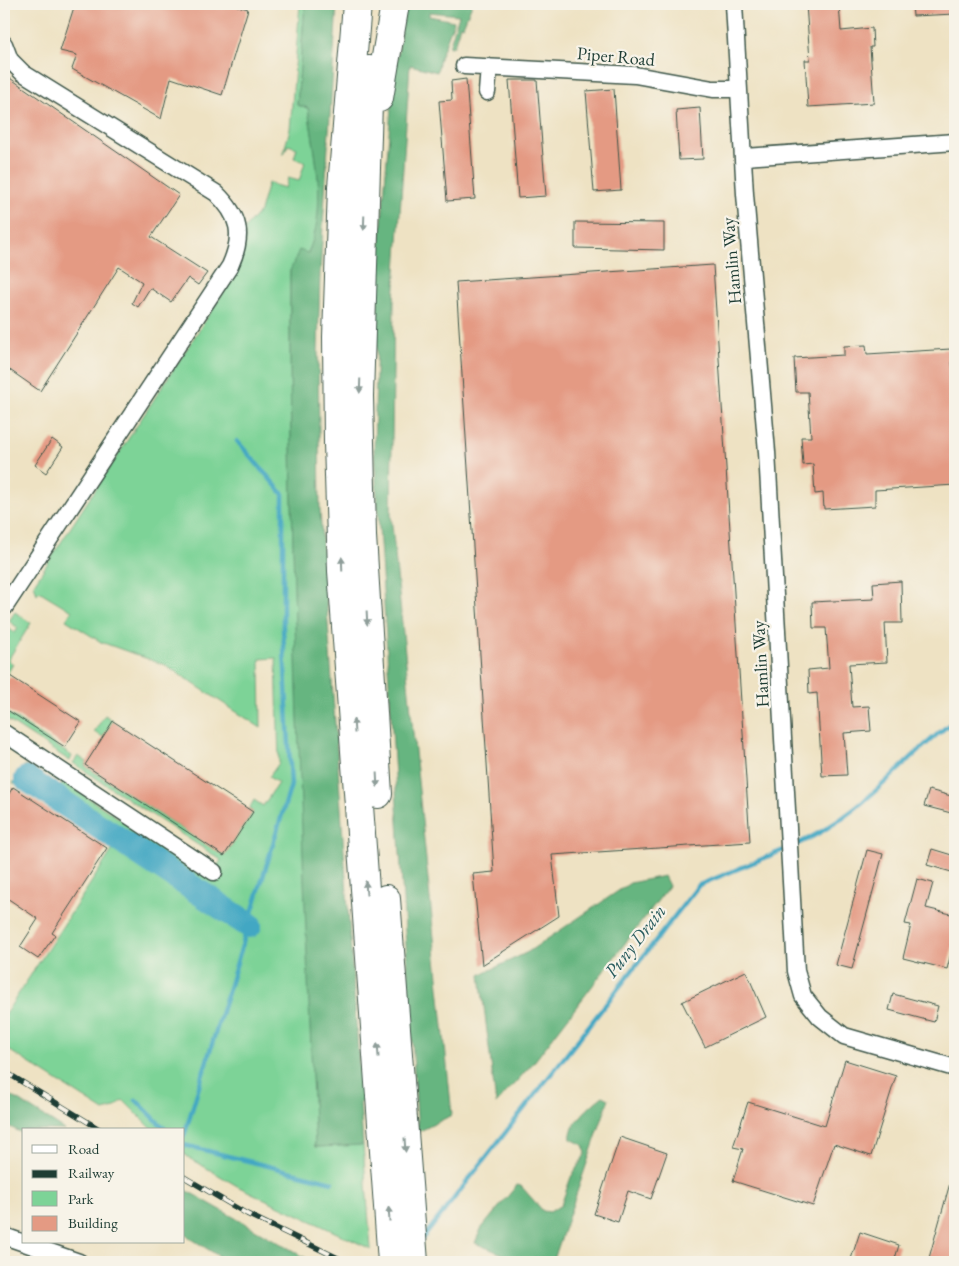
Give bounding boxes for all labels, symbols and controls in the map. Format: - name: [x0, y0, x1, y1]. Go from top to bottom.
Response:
- street label: Piper Road: [576, 41, 657, 71]
- one-way arrow: [360, 216, 368, 232]
- street label: Hamlin Way: [716, 216, 746, 305]
- one-way arrow: [356, 378, 364, 394]
- one-way arrow: [337, 555, 345, 571]
- one-way arrow: [364, 610, 372, 626]
- street label: Hamlin Way: [746, 620, 774, 708]
- one-way arrow: [350, 717, 358, 733]
- one-way arrow: [374, 773, 382, 789]
- one-way arrow: [362, 879, 370, 895]
- water label: Puny Drain: [599, 899, 671, 983]
- one-way arrow: [373, 1042, 381, 1058]
- legend: [22, 1128, 185, 1244]
- one-way arrow: [402, 1137, 410, 1153]
- text: Road: [68, 1139, 100, 1158]
- text: Railway: [68, 1163, 115, 1182]
- text: Park: [68, 1189, 95, 1208]
- one-way arrow: [384, 1205, 392, 1221]
- text: Building: [68, 1213, 118, 1232]

